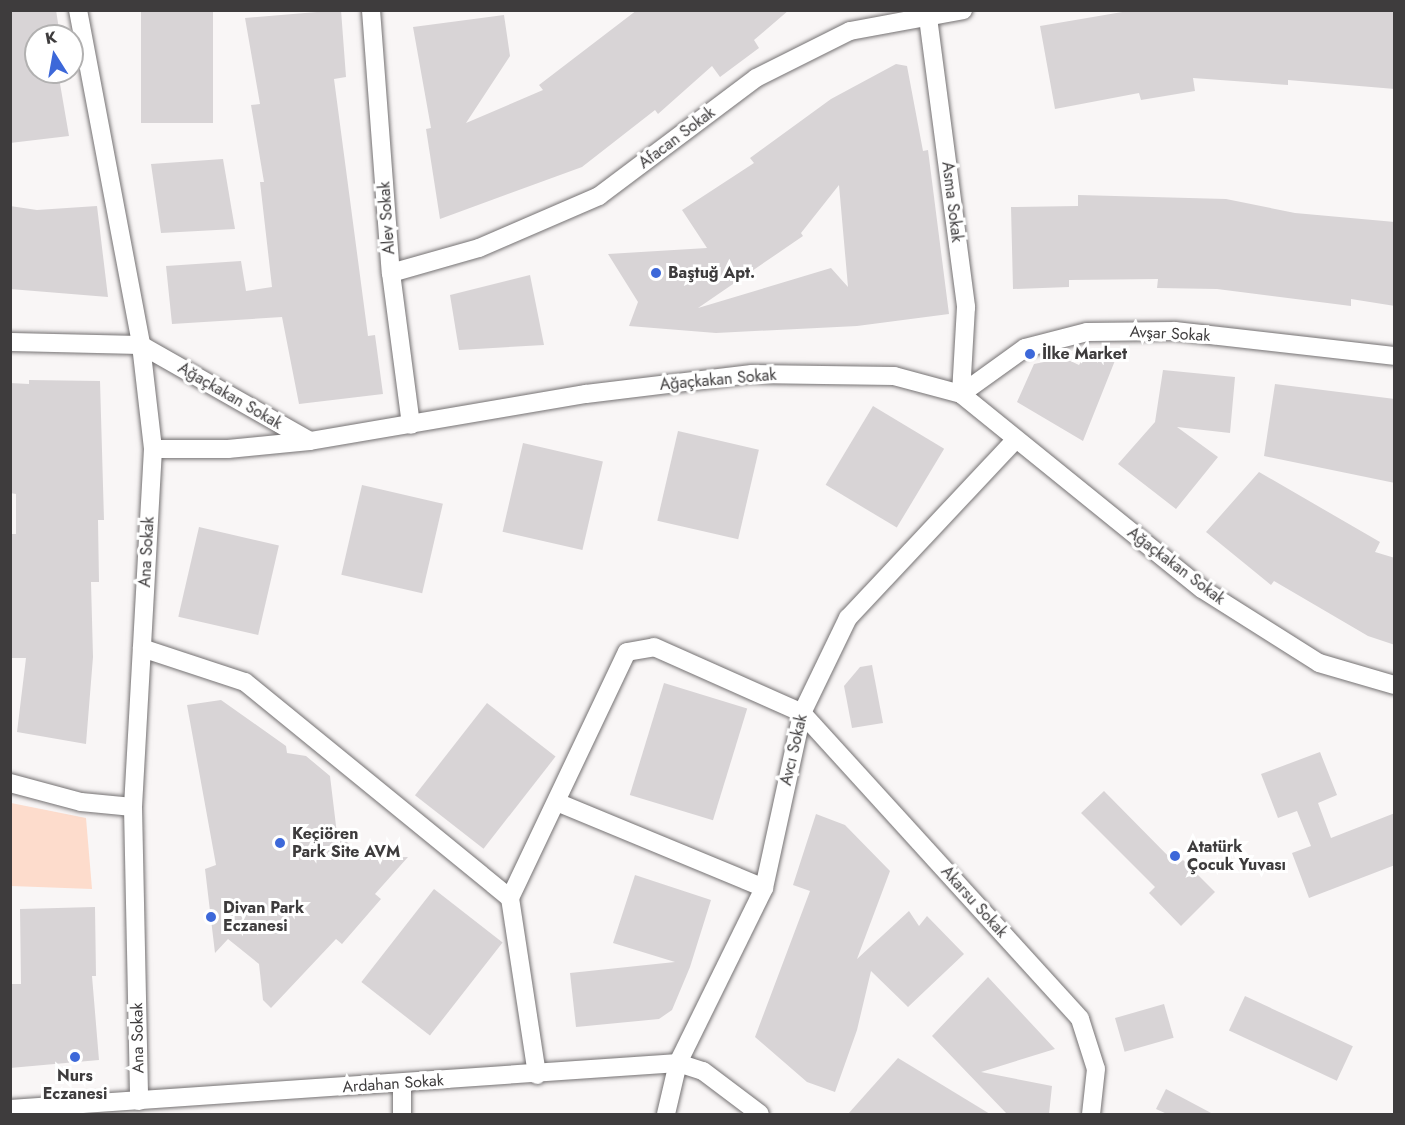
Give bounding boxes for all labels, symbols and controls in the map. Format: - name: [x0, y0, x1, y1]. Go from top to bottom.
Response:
- north arrow: [24, 24, 84, 84]
- text: K: [43, 25, 59, 50]
- street label: Afacan Sokak: [635, 103, 719, 173]
- street label: Asma Sokak: [938, 161, 966, 243]
- street label: Alev Sokak: [375, 181, 399, 255]
- place label: Baştuğ Apt.: [668, 263, 755, 283]
- marker: Baştuğ Apt.: [649, 266, 663, 280]
- street label: Avşar Sokak: [1129, 322, 1211, 346]
- place label: İlke Market: [1042, 344, 1127, 364]
- marker: İlke Market: [1023, 347, 1037, 361]
- street label: Ağaçkakan Sokak: [175, 358, 285, 434]
- street label: Ağaçkakan Sokak: [659, 365, 777, 395]
- street label: Ana Sokak: [136, 516, 158, 588]
- street label: Ağaçkakan Sokak: [1124, 523, 1228, 609]
- street label: Avcı Sokak: [776, 713, 812, 787]
- place label: Keçiören Park Site AVM: [292, 824, 400, 862]
- marker: Keçiören Park Site AVM: [273, 836, 287, 850]
- place label: Atatürk Çocuk Yuvası: [1187, 837, 1286, 875]
- marker: Atatürk Çocuk Yuvası: [1168, 849, 1182, 863]
- street label: Akarsu Sokak: [937, 862, 1011, 942]
- place label: Divan Park Eczanesi: [223, 898, 304, 936]
- marker: Divan Park Eczanesi: [204, 910, 218, 924]
- street label: Ana Sokak: [128, 1002, 148, 1074]
- marker: Nurs Eczanesi: [68, 1050, 82, 1064]
- place label: Nurs Eczanesi: [43, 1066, 107, 1104]
- street label: Ardahan Sokak: [342, 1071, 444, 1097]

